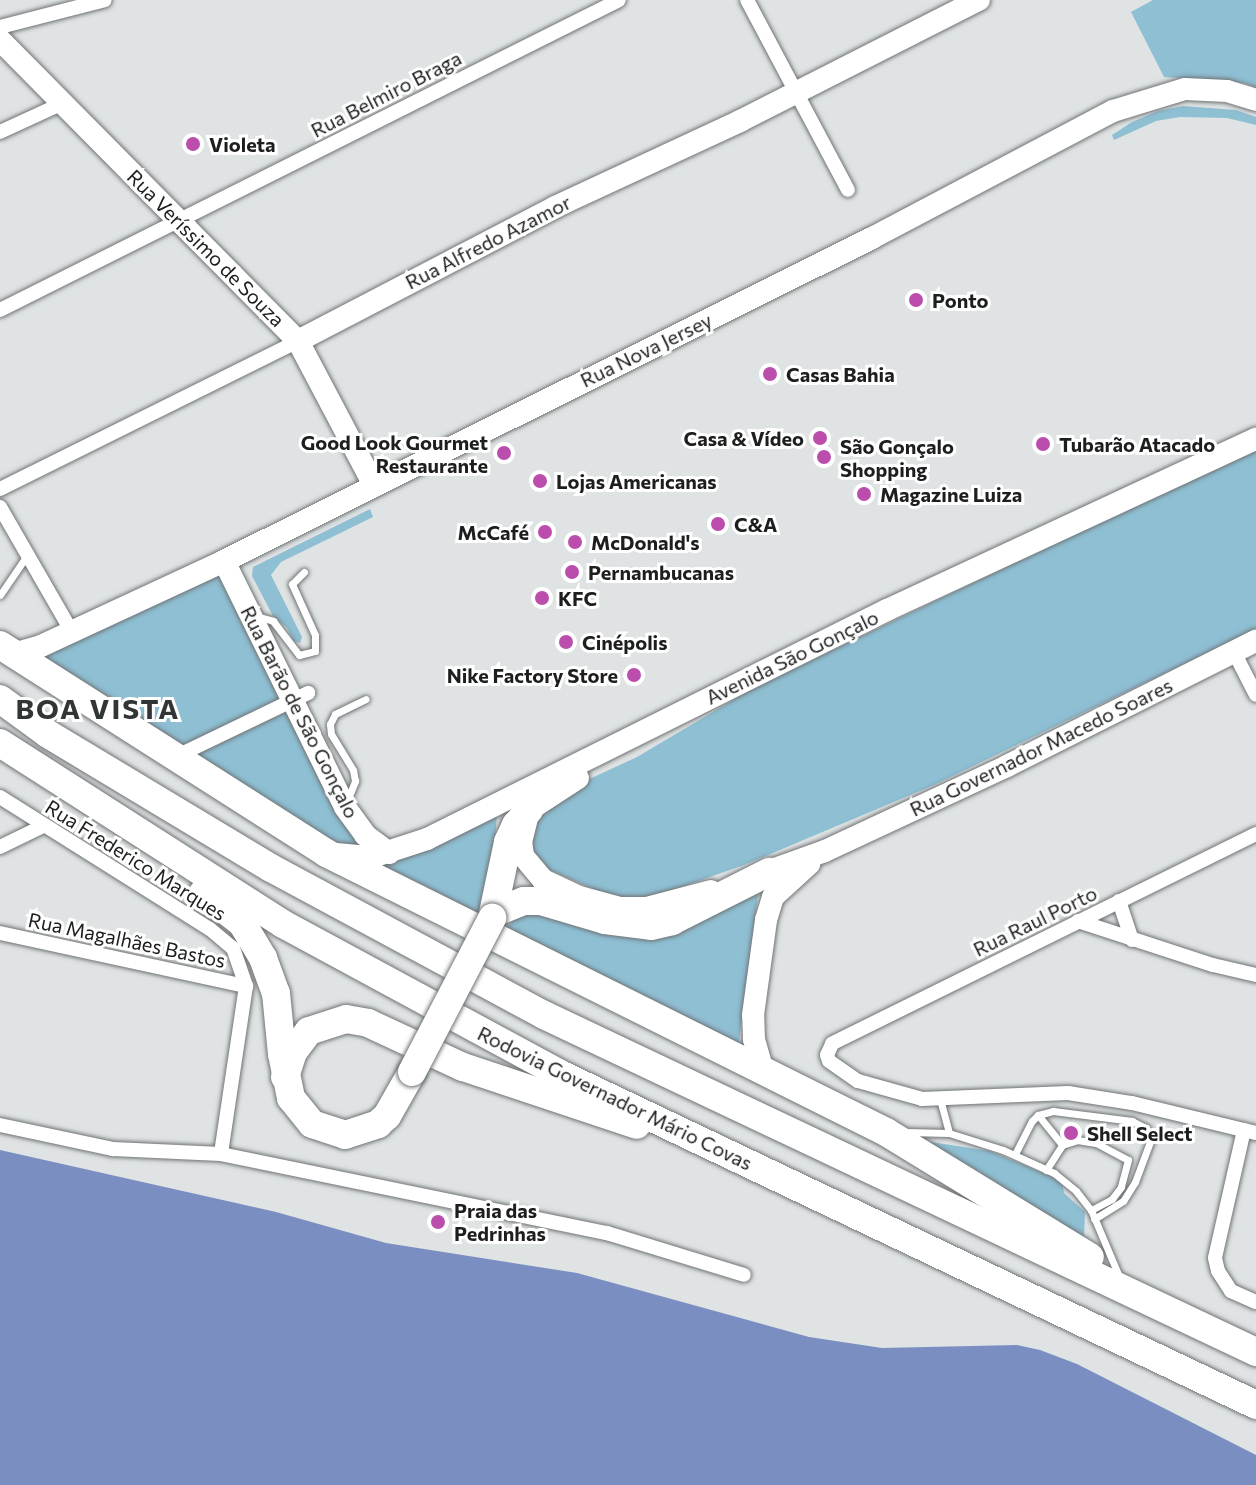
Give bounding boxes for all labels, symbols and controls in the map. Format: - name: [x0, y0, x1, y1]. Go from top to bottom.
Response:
- street label: Rua Belmiro Braga: [307, 46, 465, 142]
- place label: Violeta: [209, 132, 276, 156]
- marker: Violeta: [184, 135, 202, 153]
- street label: Rua Veríssimo de Souza: [122, 164, 290, 332]
- street label: Rua Alfredo Azamor: [401, 190, 575, 294]
- place label: Ponto: [932, 288, 989, 312]
- marker: Ponto: [907, 291, 925, 309]
- street label: Rua Nova Jersey: [576, 308, 716, 392]
- place label: Casas Bahia: [786, 362, 895, 386]
- marker: Casas Bahia: [761, 365, 779, 383]
- place label: Casa & Vídeo: [684, 426, 804, 450]
- marker: Casa & Vídeo: [811, 429, 829, 447]
- place label: Good Look Gourmet Restaurante: [301, 430, 488, 477]
- place label: Tubarão Atacado: [1059, 432, 1215, 456]
- place label: São Gonçalo Shopping: [840, 434, 954, 481]
- marker: Tubarão Atacado: [1034, 435, 1052, 453]
- marker: Good Look Gourmet Restaurante: [495, 444, 513, 462]
- marker: São Gonçalo Shopping: [815, 448, 833, 466]
- place label: Lojas Americanas: [556, 469, 717, 493]
- marker: Lojas Americanas: [531, 472, 549, 490]
- place label: Magazine Luiza: [880, 482, 1022, 506]
- marker: Magazine Luiza: [855, 485, 873, 503]
- place label: C&A: [734, 512, 777, 536]
- marker: C&A: [709, 515, 727, 533]
- place label: McCafé: [458, 520, 529, 544]
- marker: McCafé: [536, 523, 554, 541]
- place label: McDonald's: [591, 530, 700, 554]
- marker: McDonald's: [566, 533, 584, 551]
- place label: Pernambucanas: [588, 560, 734, 584]
- marker: Pernambucanas: [563, 563, 581, 581]
- place label: KFC: [558, 586, 597, 610]
- marker: KFC: [533, 589, 551, 607]
- street label: Rua Barão de São Gonçalo: [236, 602, 364, 822]
- street label: Avenida São Gonçalo: [702, 605, 882, 709]
- place label: Cinépolis: [582, 630, 667, 654]
- marker: Cinépolis: [557, 633, 575, 651]
- place label: Nike Factory Store: [447, 663, 618, 687]
- marker: Nike Factory Store: [625, 666, 643, 684]
- street label: Rua Governador Macedo Soares: [906, 673, 1176, 821]
- district label: BOA VISTA: [16, 691, 180, 725]
- street label: Rua Frederico Marques: [41, 795, 231, 925]
- street label: Rua Raul Porto: [969, 881, 1101, 961]
- street label: Rua Magalhães Bastos: [26, 907, 228, 973]
- street label: Rodovia Governador Mário Covas: [474, 1021, 756, 1175]
- place label: Shell Select: [1087, 1121, 1192, 1145]
- marker: Shell Select: [1062, 1124, 1080, 1142]
- place label: Praia das Pedrinhas: [454, 1198, 546, 1245]
- marker: Praia das Pedrinhas: [429, 1213, 447, 1231]

